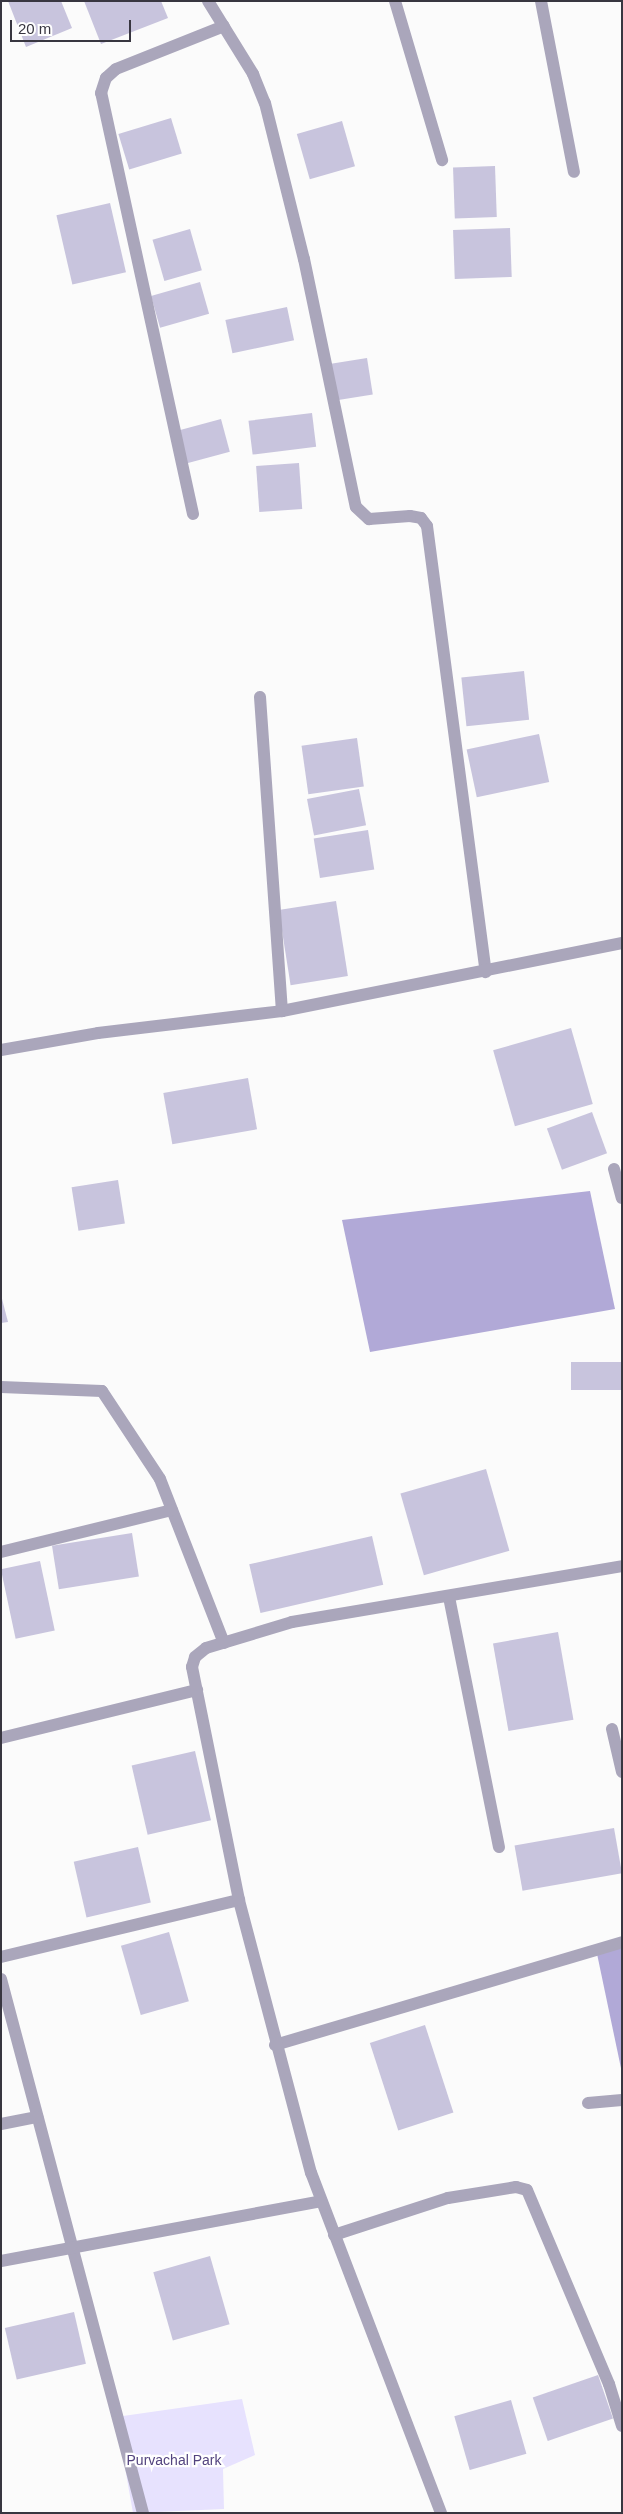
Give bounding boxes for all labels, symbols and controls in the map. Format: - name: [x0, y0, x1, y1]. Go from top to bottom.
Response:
- scale bar: [12, 10, 134, 42]
- text: 20 m: [18, 20, 51, 37]
- park label: Purvachal Park: [127, 2452, 221, 2468]

